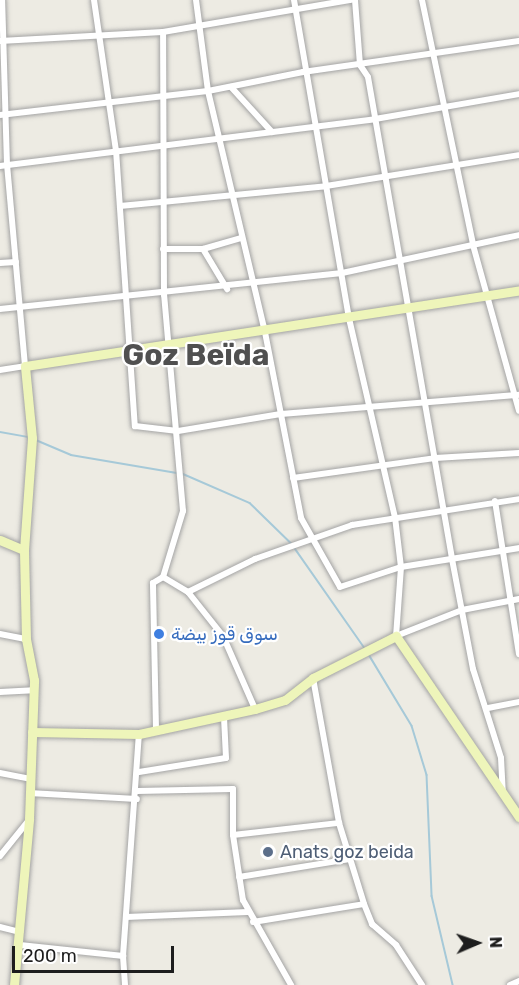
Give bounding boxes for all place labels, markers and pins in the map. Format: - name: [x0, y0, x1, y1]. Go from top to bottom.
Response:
- place label: سوق قوز بيضة: [171, 623, 278, 645]
- marker: سوق قوز بيضة: [152, 627, 166, 641]
- place label: Anats goz beida: [280, 841, 414, 863]
- marker: Anats goz beida: [261, 845, 275, 859]

